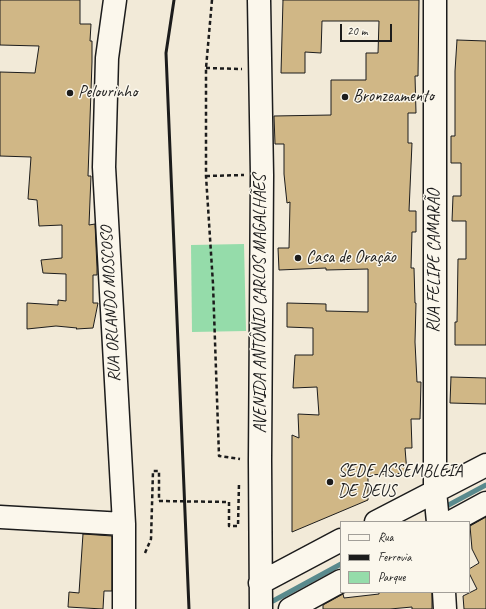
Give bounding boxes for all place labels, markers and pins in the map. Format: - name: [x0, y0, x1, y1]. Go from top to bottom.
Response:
- place label: Pelourinho: [78, 83, 137, 103]
- place label: Bronzeamento: [353, 87, 434, 107]
- marker: Pelourinho: [65, 88, 75, 98]
- marker: Bronzeamento: [340, 92, 350, 102]
- place label: Casa de Oração: [306, 248, 396, 268]
- marker: Casa de Oração: [293, 253, 303, 263]
- place label: SEDE ASSEMBLEIA DE DEUS: [338, 462, 463, 502]
- marker: SEDE ASSEMBLEIA DE DEUS: [325, 477, 335, 487]

